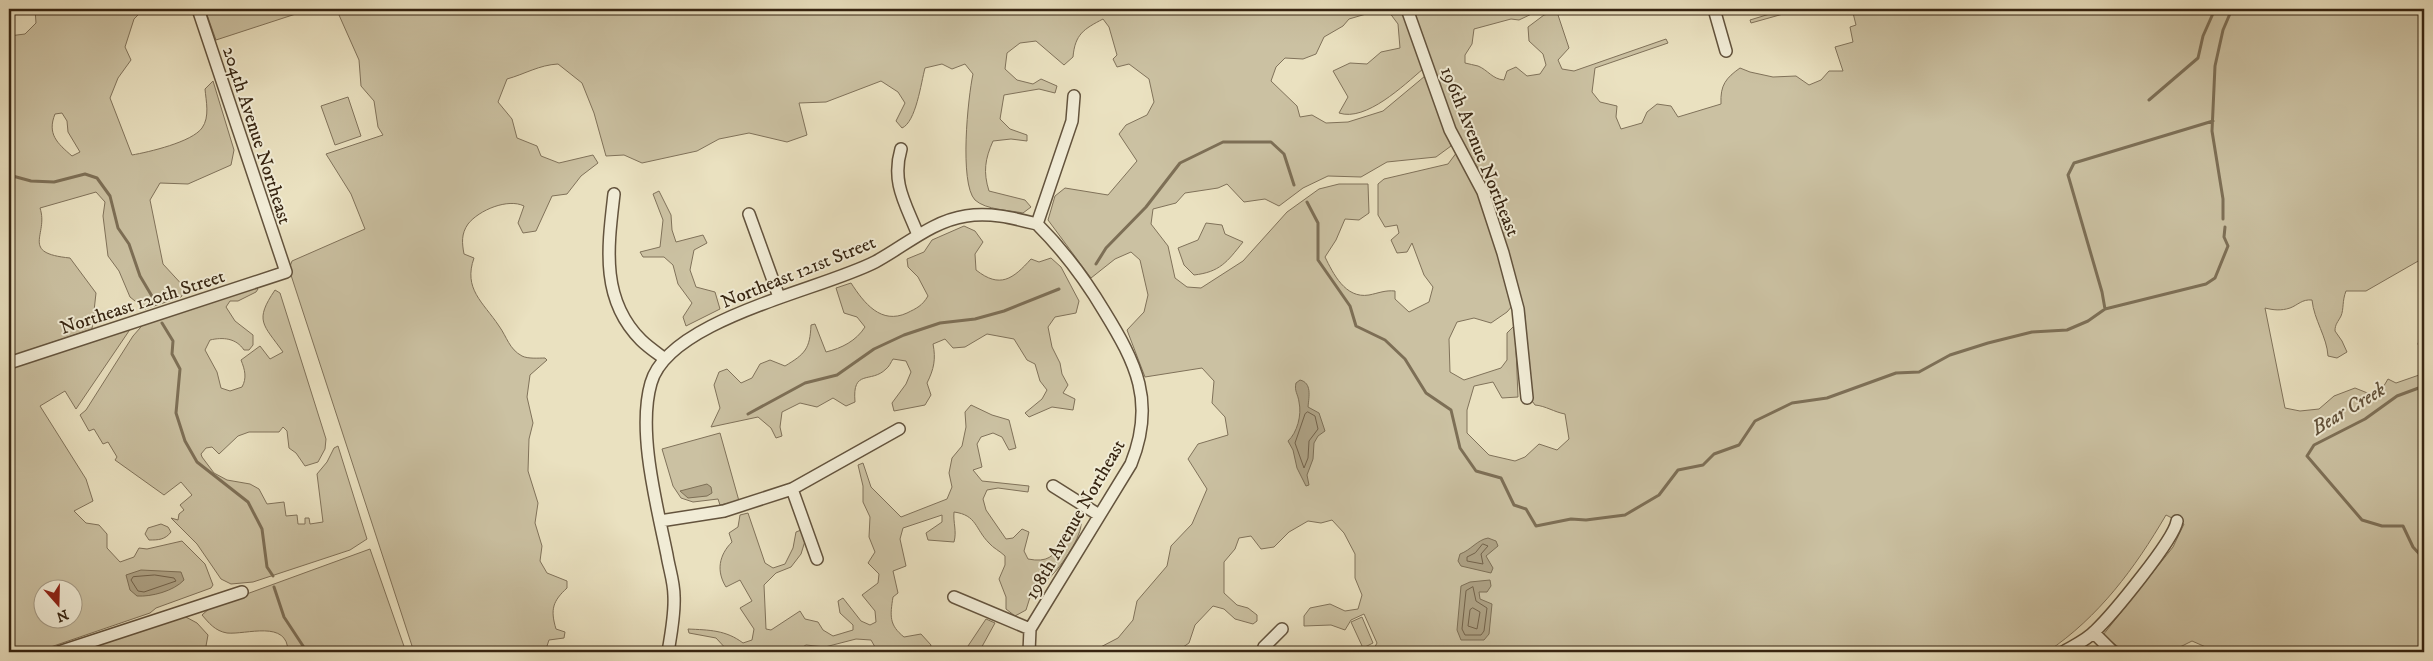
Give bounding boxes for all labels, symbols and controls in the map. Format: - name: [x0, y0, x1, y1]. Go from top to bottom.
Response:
- street label: 204th Avenue Northeast: [217, 44, 296, 227]
- street label: 196th Avenue Northeast: [1435, 63, 1524, 240]
- street label: Northeast 121st Street: [718, 231, 879, 314]
- street label: Northeast 120th Street: [57, 265, 228, 340]
- water label: Bear Creek: [2306, 377, 2391, 442]
- street label: 198th Avenue Northeast: [1020, 436, 1130, 604]
- north arrow: [32, 578, 82, 628]
- text: N: [53, 605, 71, 626]

